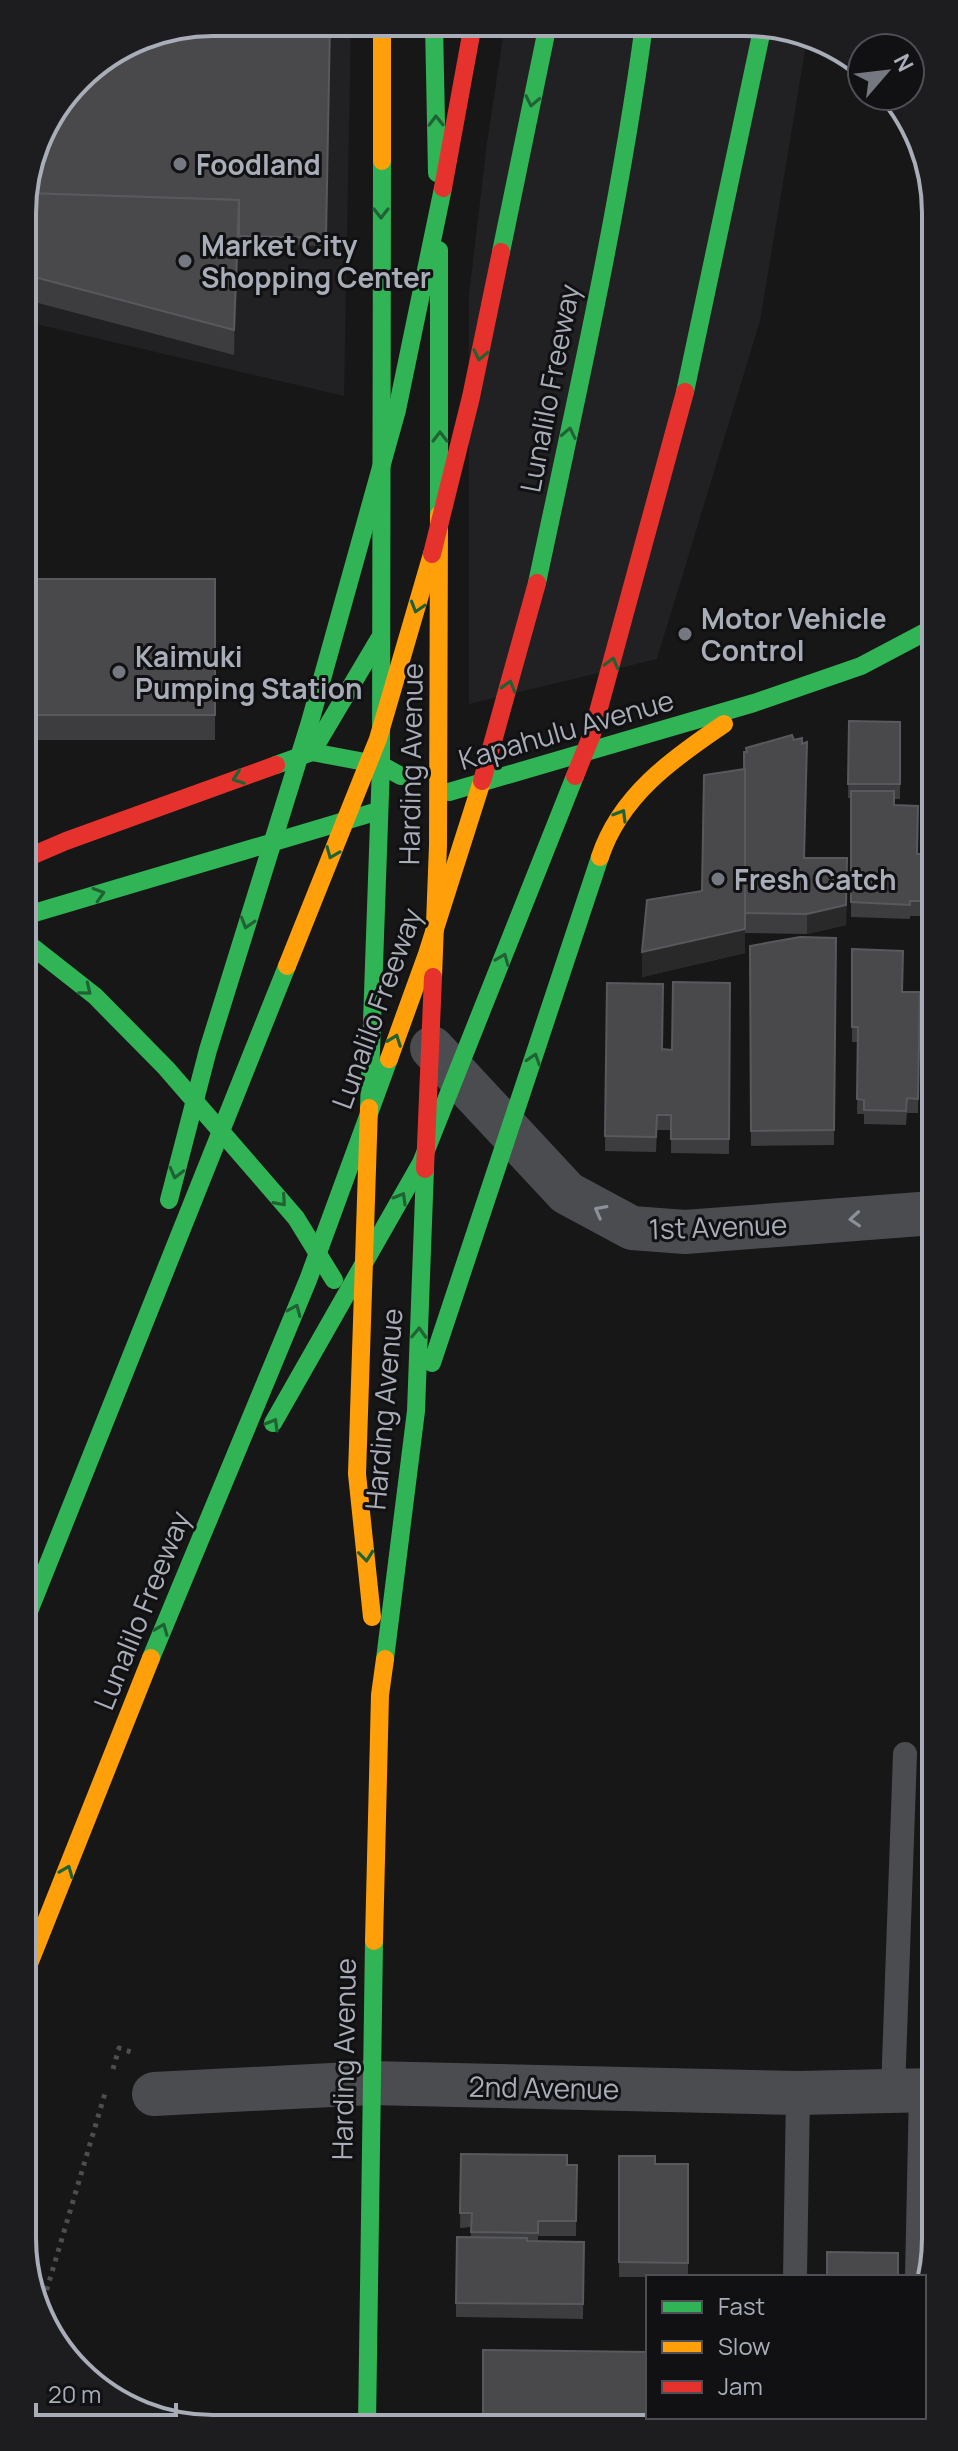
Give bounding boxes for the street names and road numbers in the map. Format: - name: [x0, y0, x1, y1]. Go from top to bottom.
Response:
- street label: Lunalilo Freeway: [510, 281, 588, 495]
- street label: Harding Avenue: [389, 663, 431, 865]
- street label: Kapahulu Avenue: [454, 680, 678, 778]
- street label: Lunalilo Freeway: [322, 902, 430, 1114]
- street label: 1st Avenue: [648, 1205, 788, 1247]
- street label: Harding Avenue: [355, 1307, 411, 1511]
- street label: Lunalilo Freeway: [84, 1505, 198, 1715]
- street label: Harding Avenue: [322, 1958, 364, 2160]
- street label: 2nd Avenue: [468, 2067, 620, 2107]

